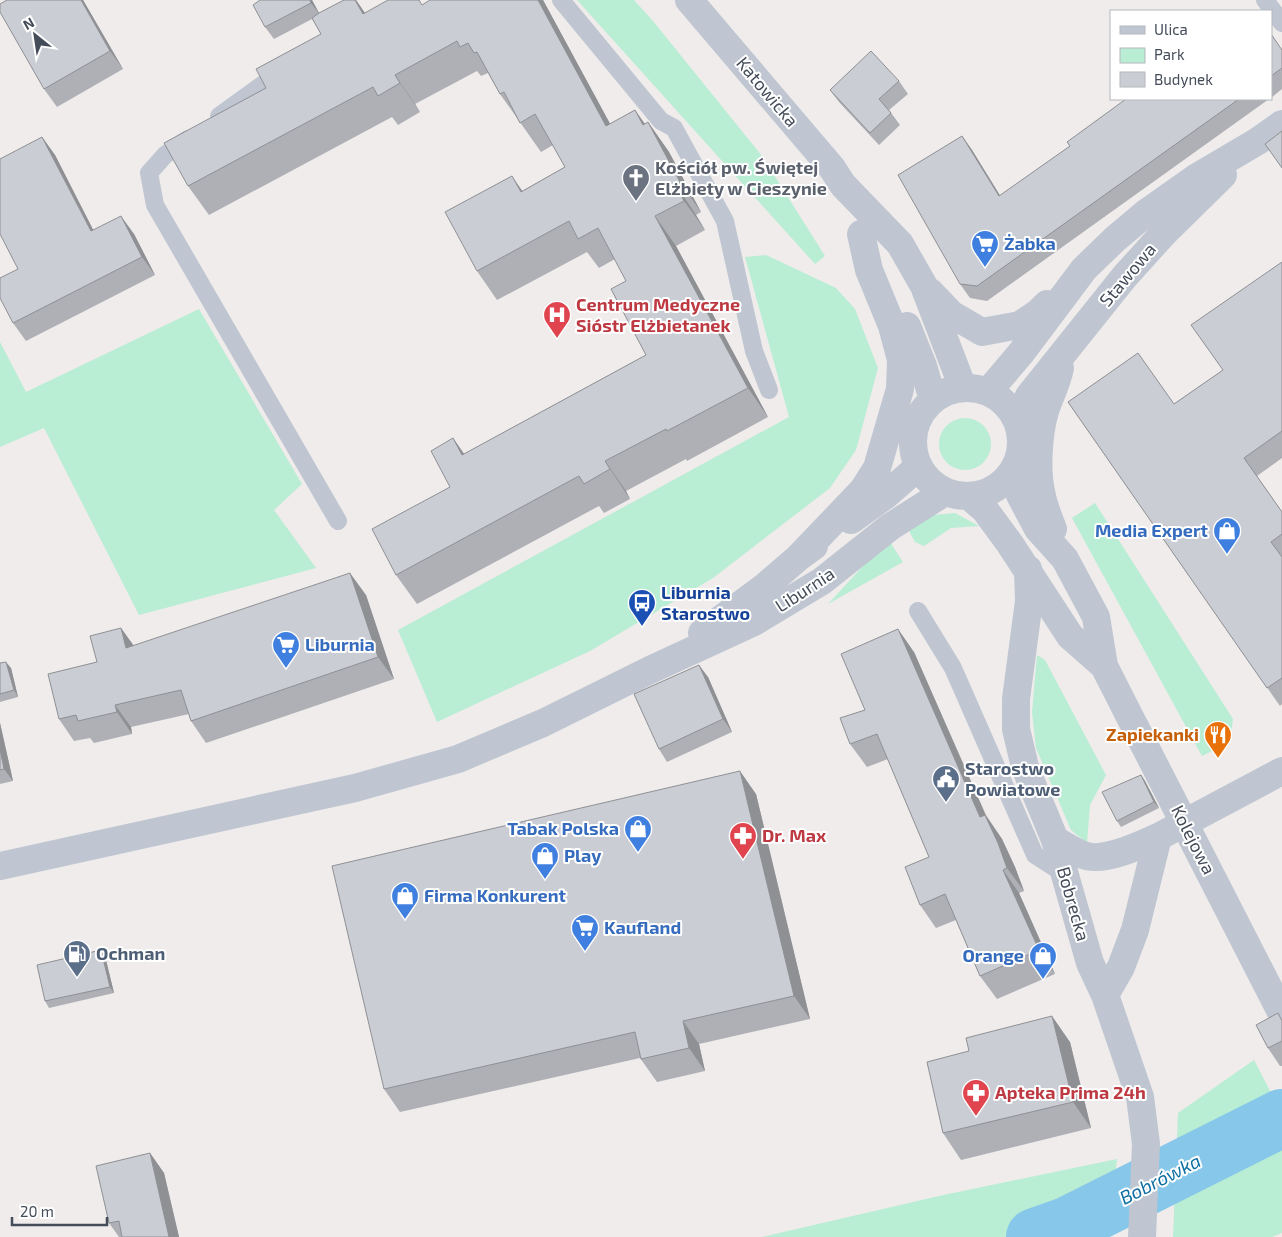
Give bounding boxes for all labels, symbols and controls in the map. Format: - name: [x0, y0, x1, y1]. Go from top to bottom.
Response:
- north arrow: [10, 10, 60, 60]
- legend: [1110, 10, 1272, 100]
- text: N: [20, 13, 37, 33]
- text: Ulica: [1154, 20, 1188, 38]
- text: Park: [1154, 45, 1185, 63]
- street label: Katowicka: [732, 52, 803, 131]
- text: Budynek: [1154, 70, 1213, 88]
- place label: Kościół pw. Świętej Elżbiety w Cieszynie: [655, 156, 827, 199]
- church icon: Kościół pw. Świętej Elżbiety w Cieszynie: [621, 163, 651, 202]
- supermarket icon: Żabka: [970, 229, 1000, 268]
- place label: Żabka: [1004, 232, 1056, 254]
- street label: Stawowa: [1094, 238, 1160, 311]
- place label: Centrum Medyczne Sióstr Elżbietanek: [576, 293, 740, 336]
- hospital icon: Centrum Medyczne Sióstr Elżbietanek: [542, 300, 572, 339]
- shop icon: Media Expert: [1212, 516, 1242, 555]
- place label: Media Expert: [1095, 519, 1209, 541]
- street label: Liburnia: [771, 562, 838, 616]
- place label: Liburnia Starostwo: [661, 581, 750, 624]
- bus stop icon: Liburnia Starostwo: [627, 588, 657, 627]
- supermarket icon: Liburnia: [271, 630, 301, 669]
- place label: Liburnia: [305, 633, 375, 655]
- restaurant icon: Zapiekanki: [1203, 720, 1233, 759]
- place label: Zapiekanki: [1106, 723, 1199, 745]
- place label: Starostwo Powiatowe: [965, 757, 1060, 800]
- public building icon: Starostwo Powiatowe: [931, 764, 961, 803]
- street label: Kolejowa: [1167, 801, 1221, 878]
- shop icon: Tabak Polska: [623, 814, 653, 853]
- place label: Tabak Polska: [507, 817, 619, 839]
- pharmacy icon: Dr. Max: [728, 821, 758, 860]
- place label: Dr. Max: [762, 824, 827, 846]
- shop icon: Play: [530, 841, 560, 880]
- place label: Play: [564, 844, 602, 866]
- street label: Bobrecka: [1053, 864, 1095, 943]
- shop icon: Firma Konkurent: [390, 881, 420, 920]
- place label: Firma Konkurent: [424, 884, 566, 906]
- supermarket icon: Kaufland: [570, 913, 600, 952]
- place label: Kaufland: [604, 916, 681, 938]
- fuel station icon: Ochman: [62, 939, 92, 978]
- shop icon: Orange: [1028, 941, 1058, 980]
- place label: Ochman: [96, 942, 165, 964]
- place label: Orange: [962, 944, 1024, 966]
- pharmacy icon: Apteka Prima 24h: [961, 1078, 991, 1117]
- place label: Apteka Prima 24h: [995, 1081, 1146, 1103]
- water label: Bobrówka: [1115, 1148, 1204, 1209]
- scale bar: [12, 1194, 108, 1226]
- text: 20 m: [20, 1202, 54, 1220]

